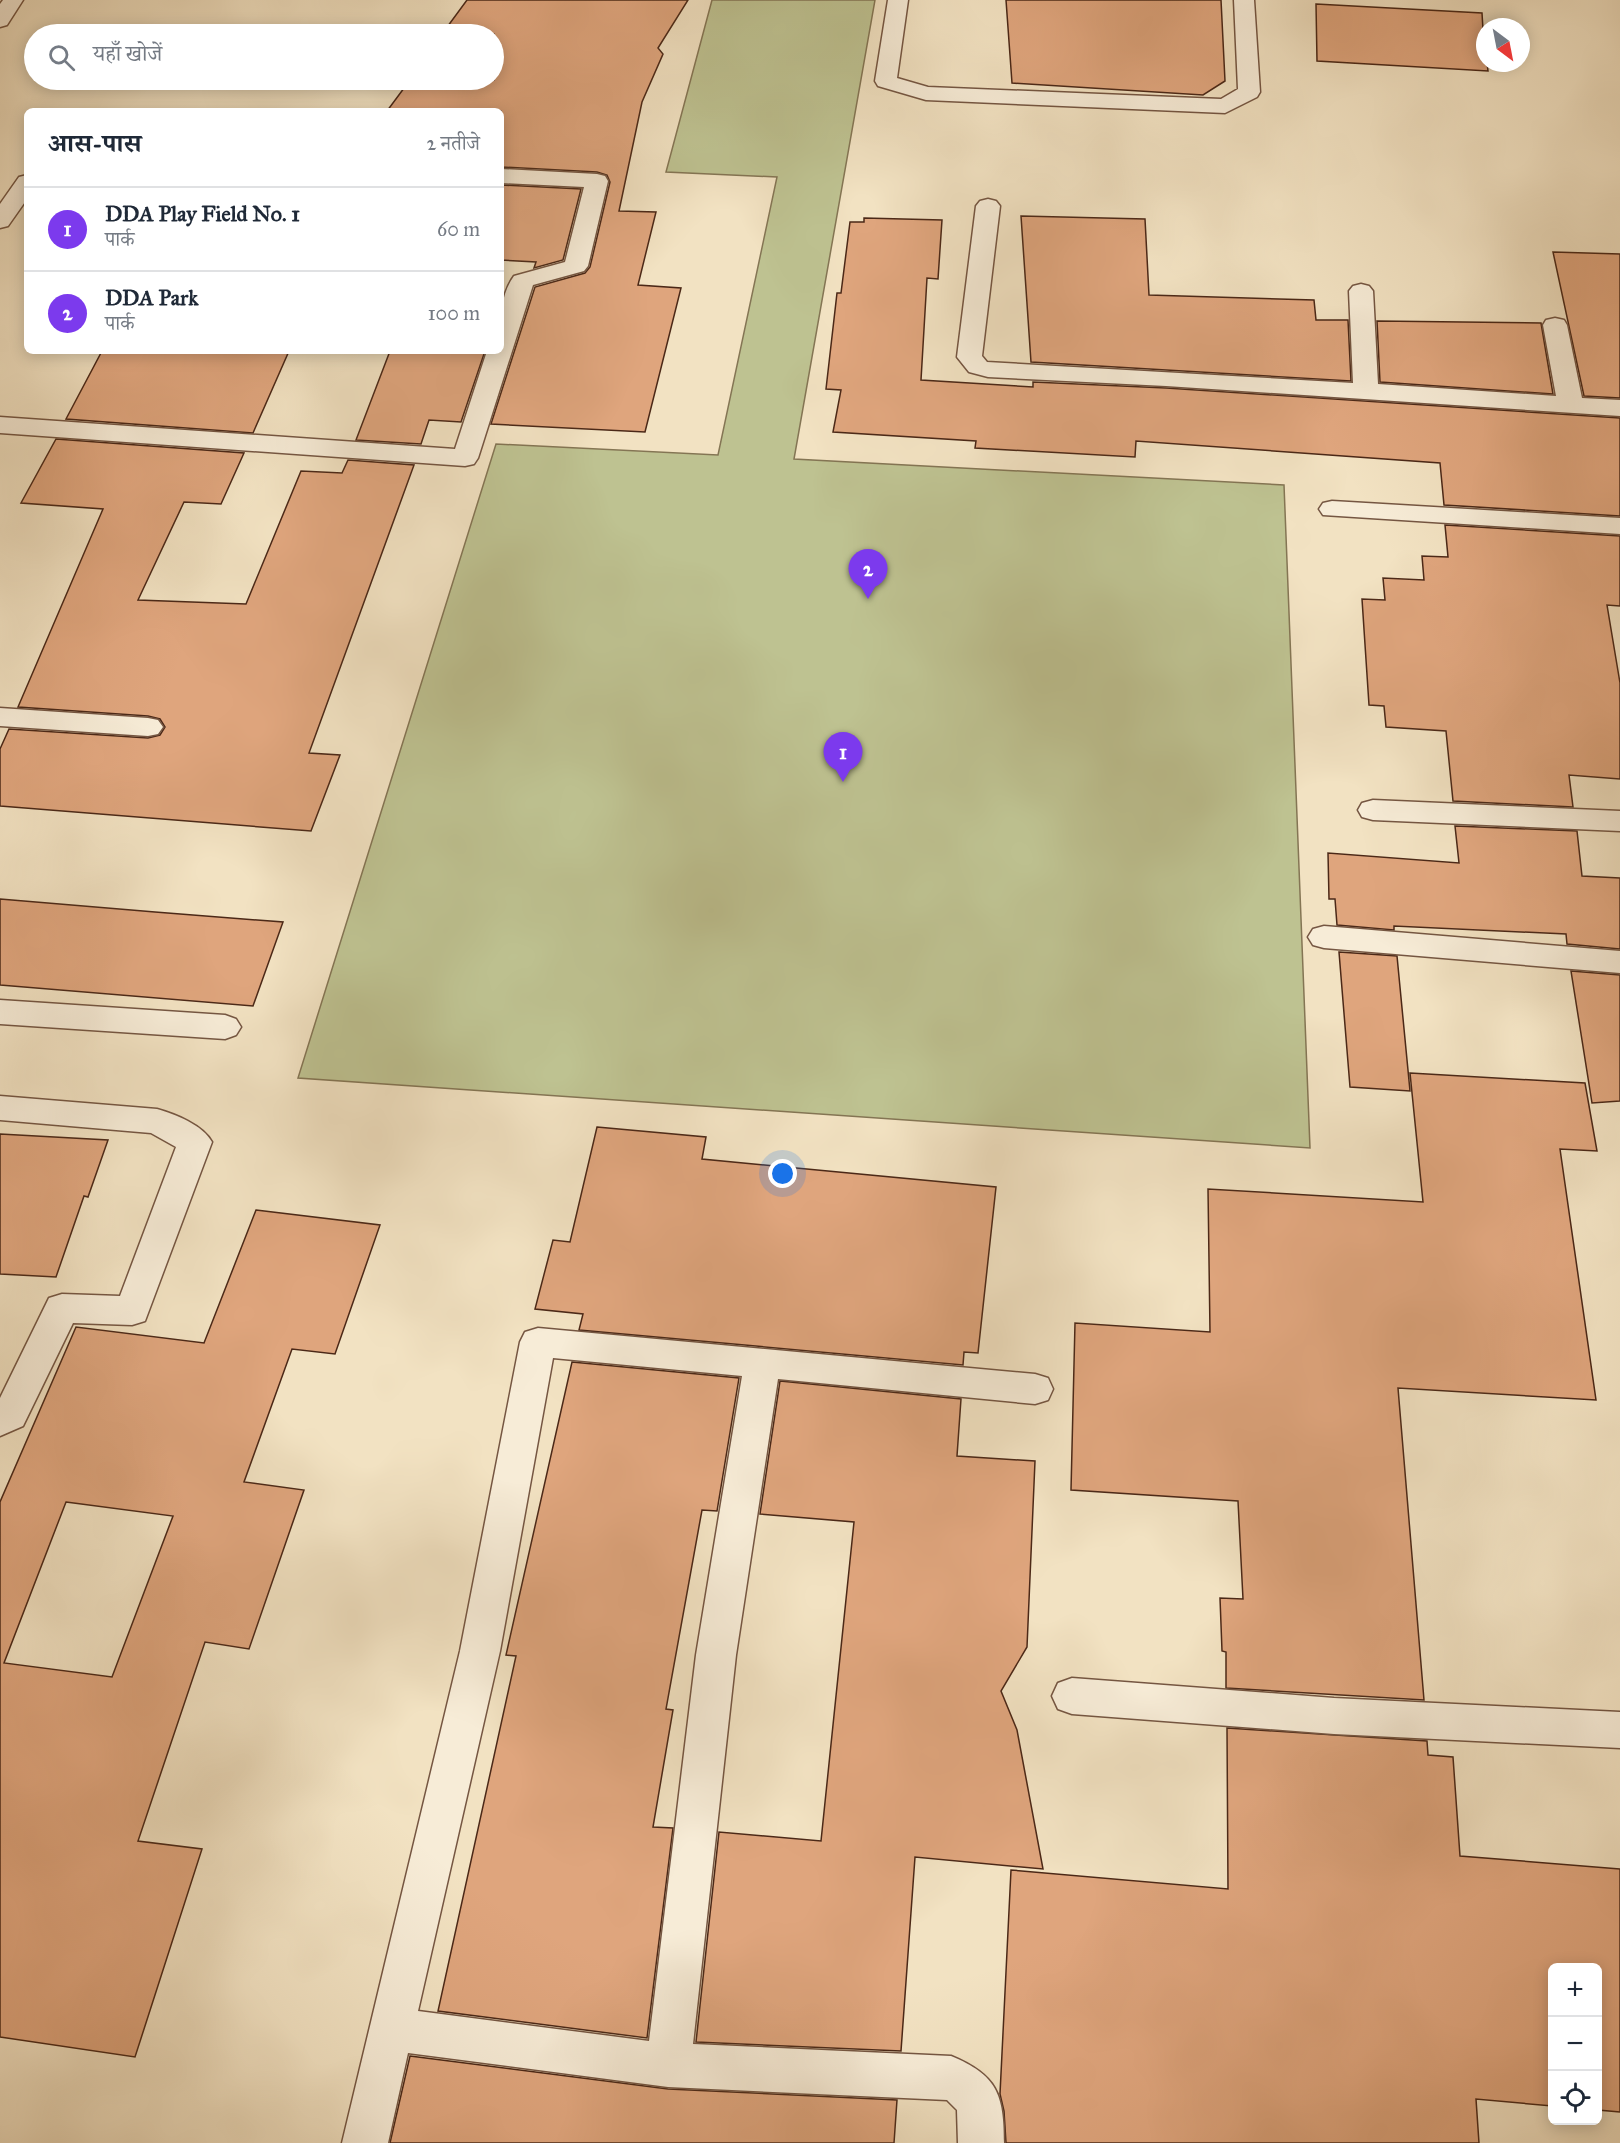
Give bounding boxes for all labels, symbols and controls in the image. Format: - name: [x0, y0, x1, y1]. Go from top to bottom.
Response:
- north arrow: [1476, 18, 1530, 72]
- search box: [24, 24, 504, 90]
- text: यहाँ खोजें: [93, 40, 162, 67]
- icon: search: [45, 41, 78, 74]
- text: आस-पास: [48, 127, 141, 159]
- text: 2 नतीजे: [427, 131, 480, 155]
- text: DDA Play Field No. 1: [105, 200, 300, 227]
- text: 1: [64, 217, 71, 241]
- text: 60 m: [437, 217, 480, 241]
- text: पार्क: [105, 227, 134, 251]
- text: DDA Park: [105, 284, 198, 311]
- text: 2: [63, 301, 72, 325]
- text: 100 m: [428, 301, 480, 325]
- text: पार्क: [105, 311, 134, 335]
- pin: 2: [848, 550, 888, 599]
- pin: 1: [824, 732, 862, 782]
- your location: [768, 1159, 797, 1188]
- map controls: [1548, 1963, 1602, 2125]
- button: +: [1548, 1963, 1602, 2017]
- button: −: [1548, 2017, 1602, 2071]
- button: locate: [1548, 2071, 1602, 2125]

